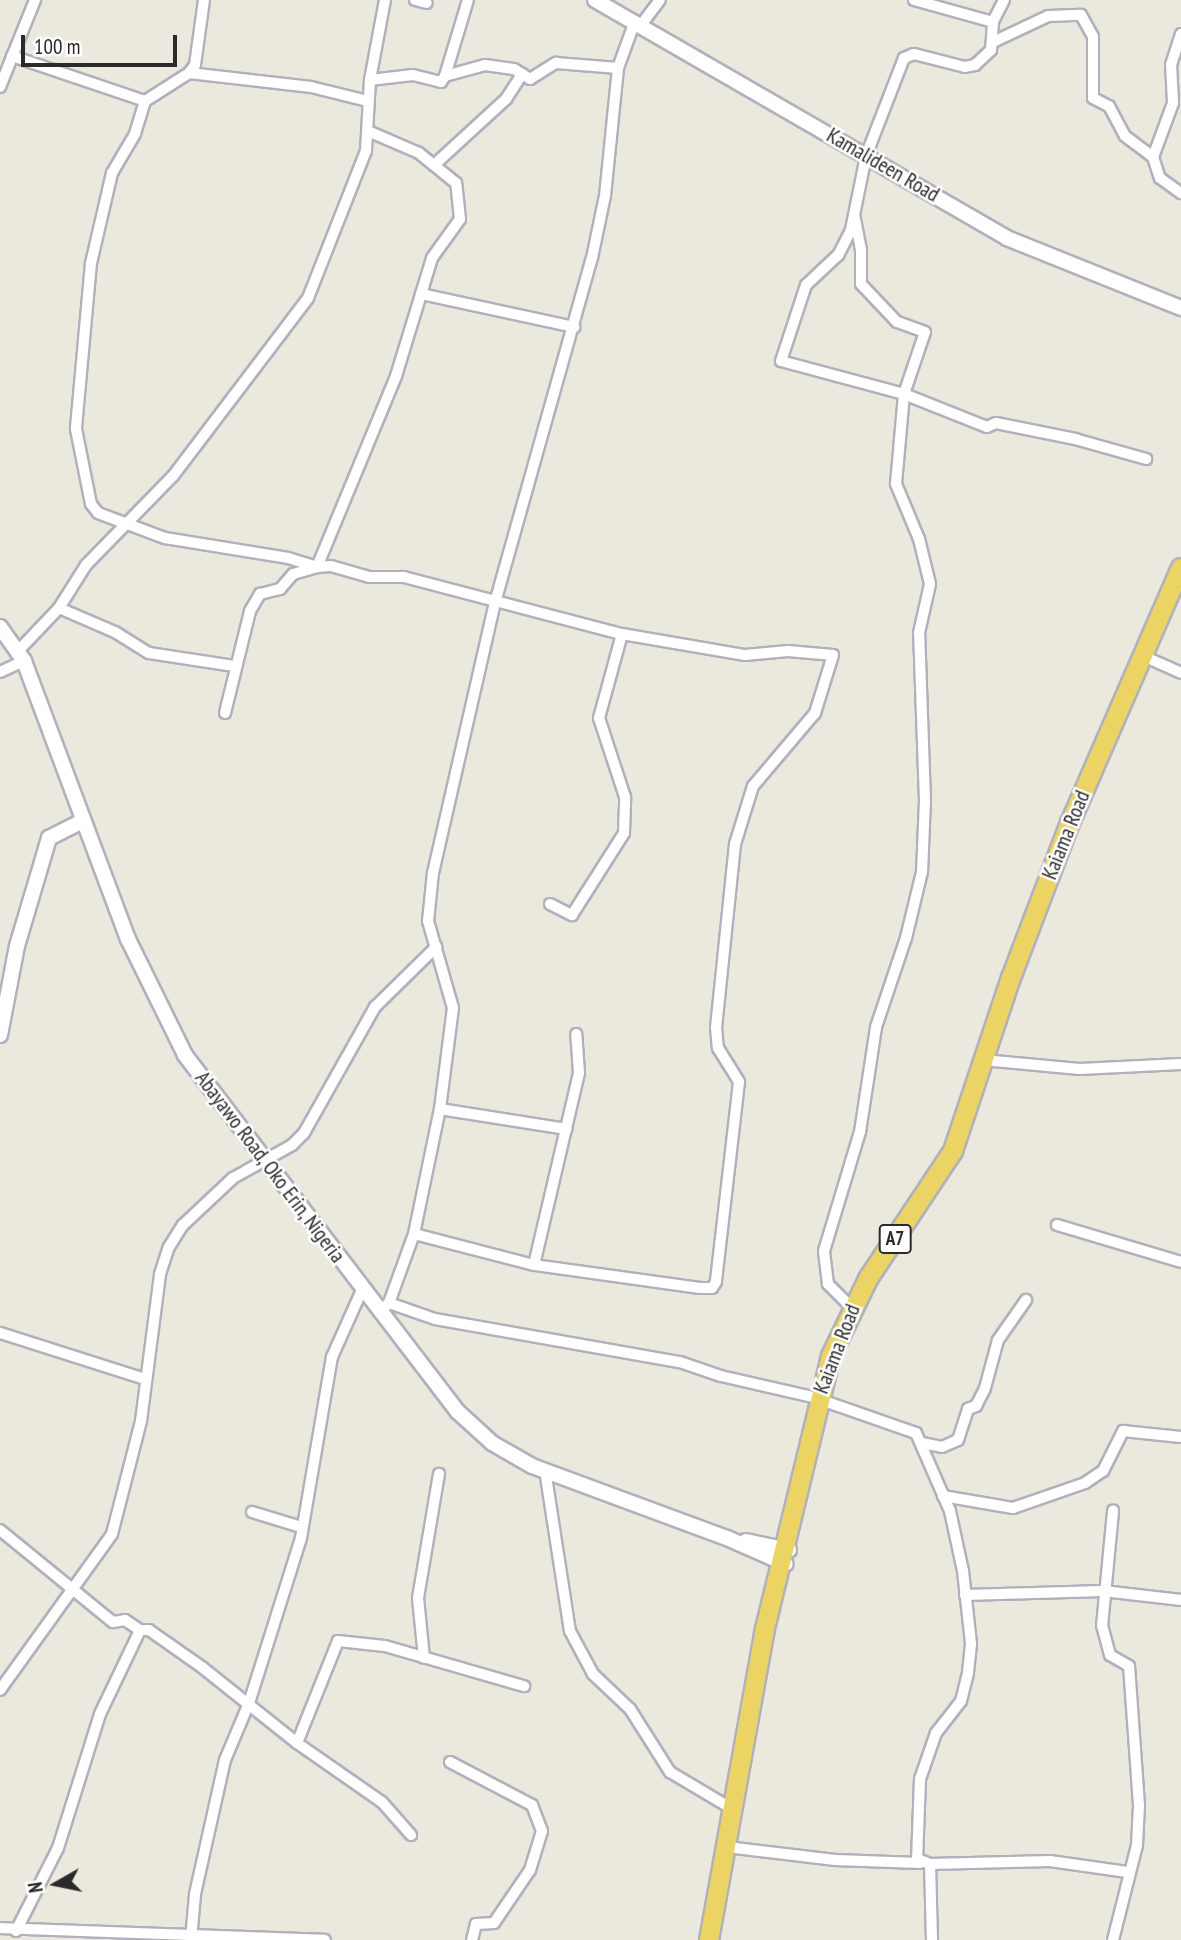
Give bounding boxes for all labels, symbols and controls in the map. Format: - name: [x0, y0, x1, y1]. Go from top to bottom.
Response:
- scale bar: [24, 21, 180, 65]
- text: 100 m: [34, 33, 80, 60]
- street label: Kamalideen Road: [822, 123, 944, 207]
- street label: Kaiama Road: [1037, 787, 1095, 883]
- street label: Abayawo Road, Oko Erin, Nigeria: [189, 1065, 351, 1269]
- road number: A7: [878, 1224, 912, 1254]
- street label: Kaiama Road: [808, 1301, 866, 1397]
- north arrow: [21, 1849, 91, 1919]
- text: N: [23, 1880, 48, 1894]

